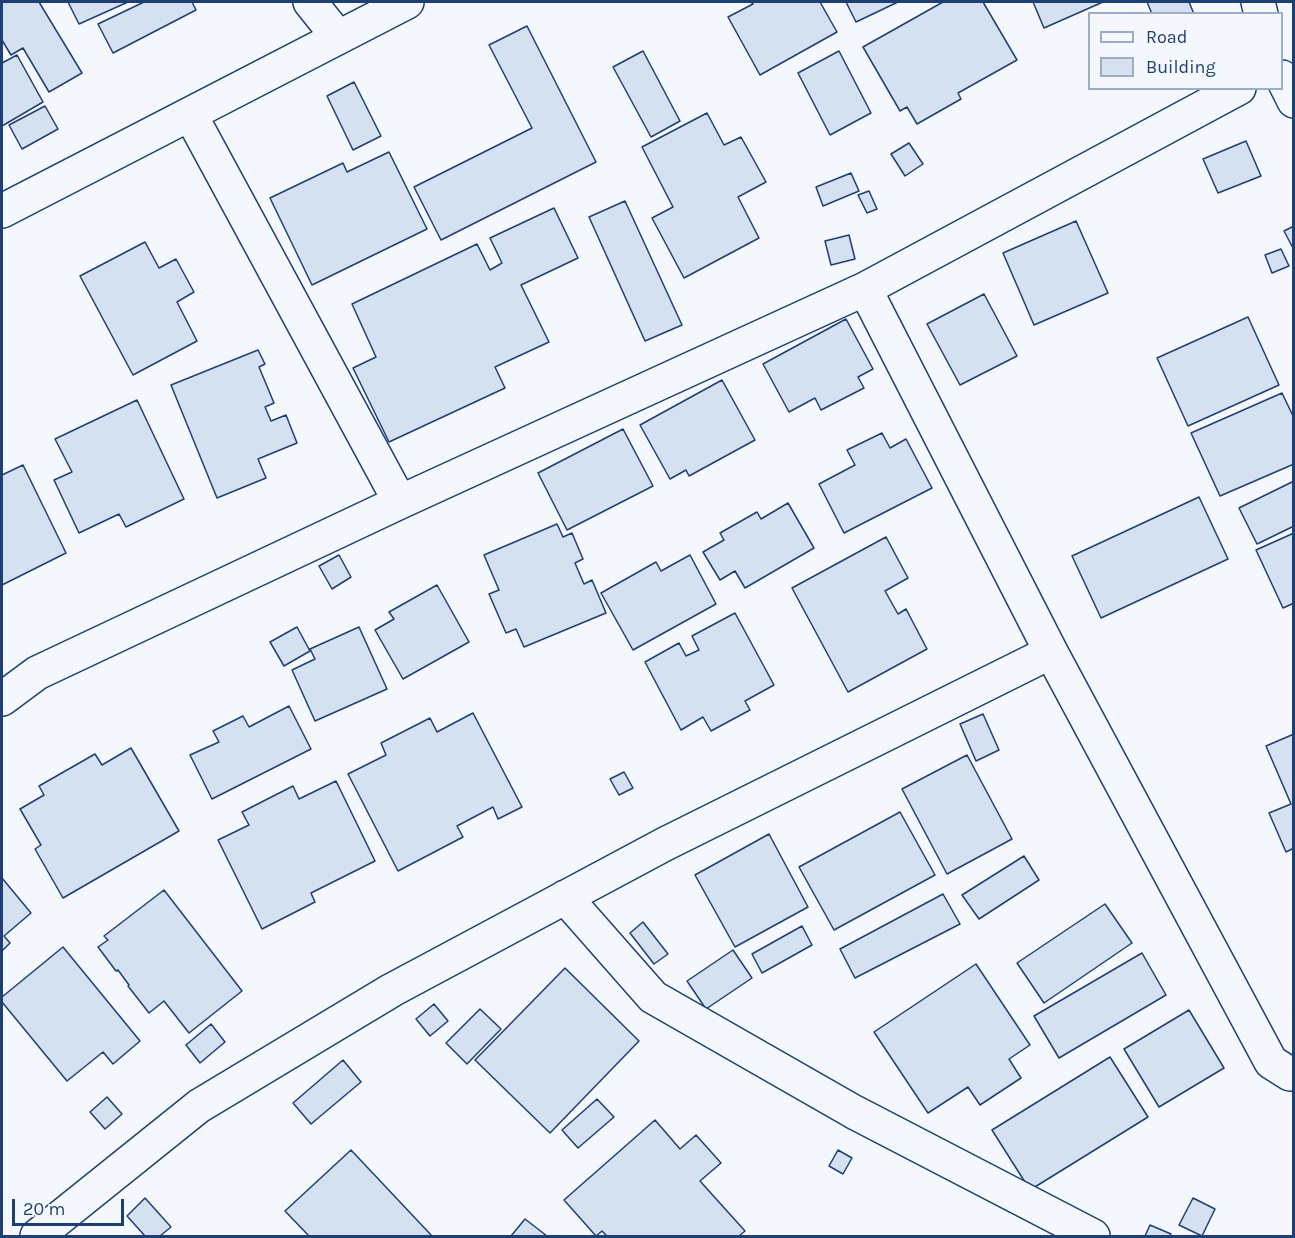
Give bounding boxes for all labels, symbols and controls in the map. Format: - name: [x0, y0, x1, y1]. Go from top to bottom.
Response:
- legend: [1088, 12, 1283, 90]
- text: Road: [1146, 26, 1187, 48]
- text: Building: [1146, 56, 1216, 78]
- scale bar: [15, 1187, 128, 1225]
- text: 20 m: [23, 1198, 65, 1220]

